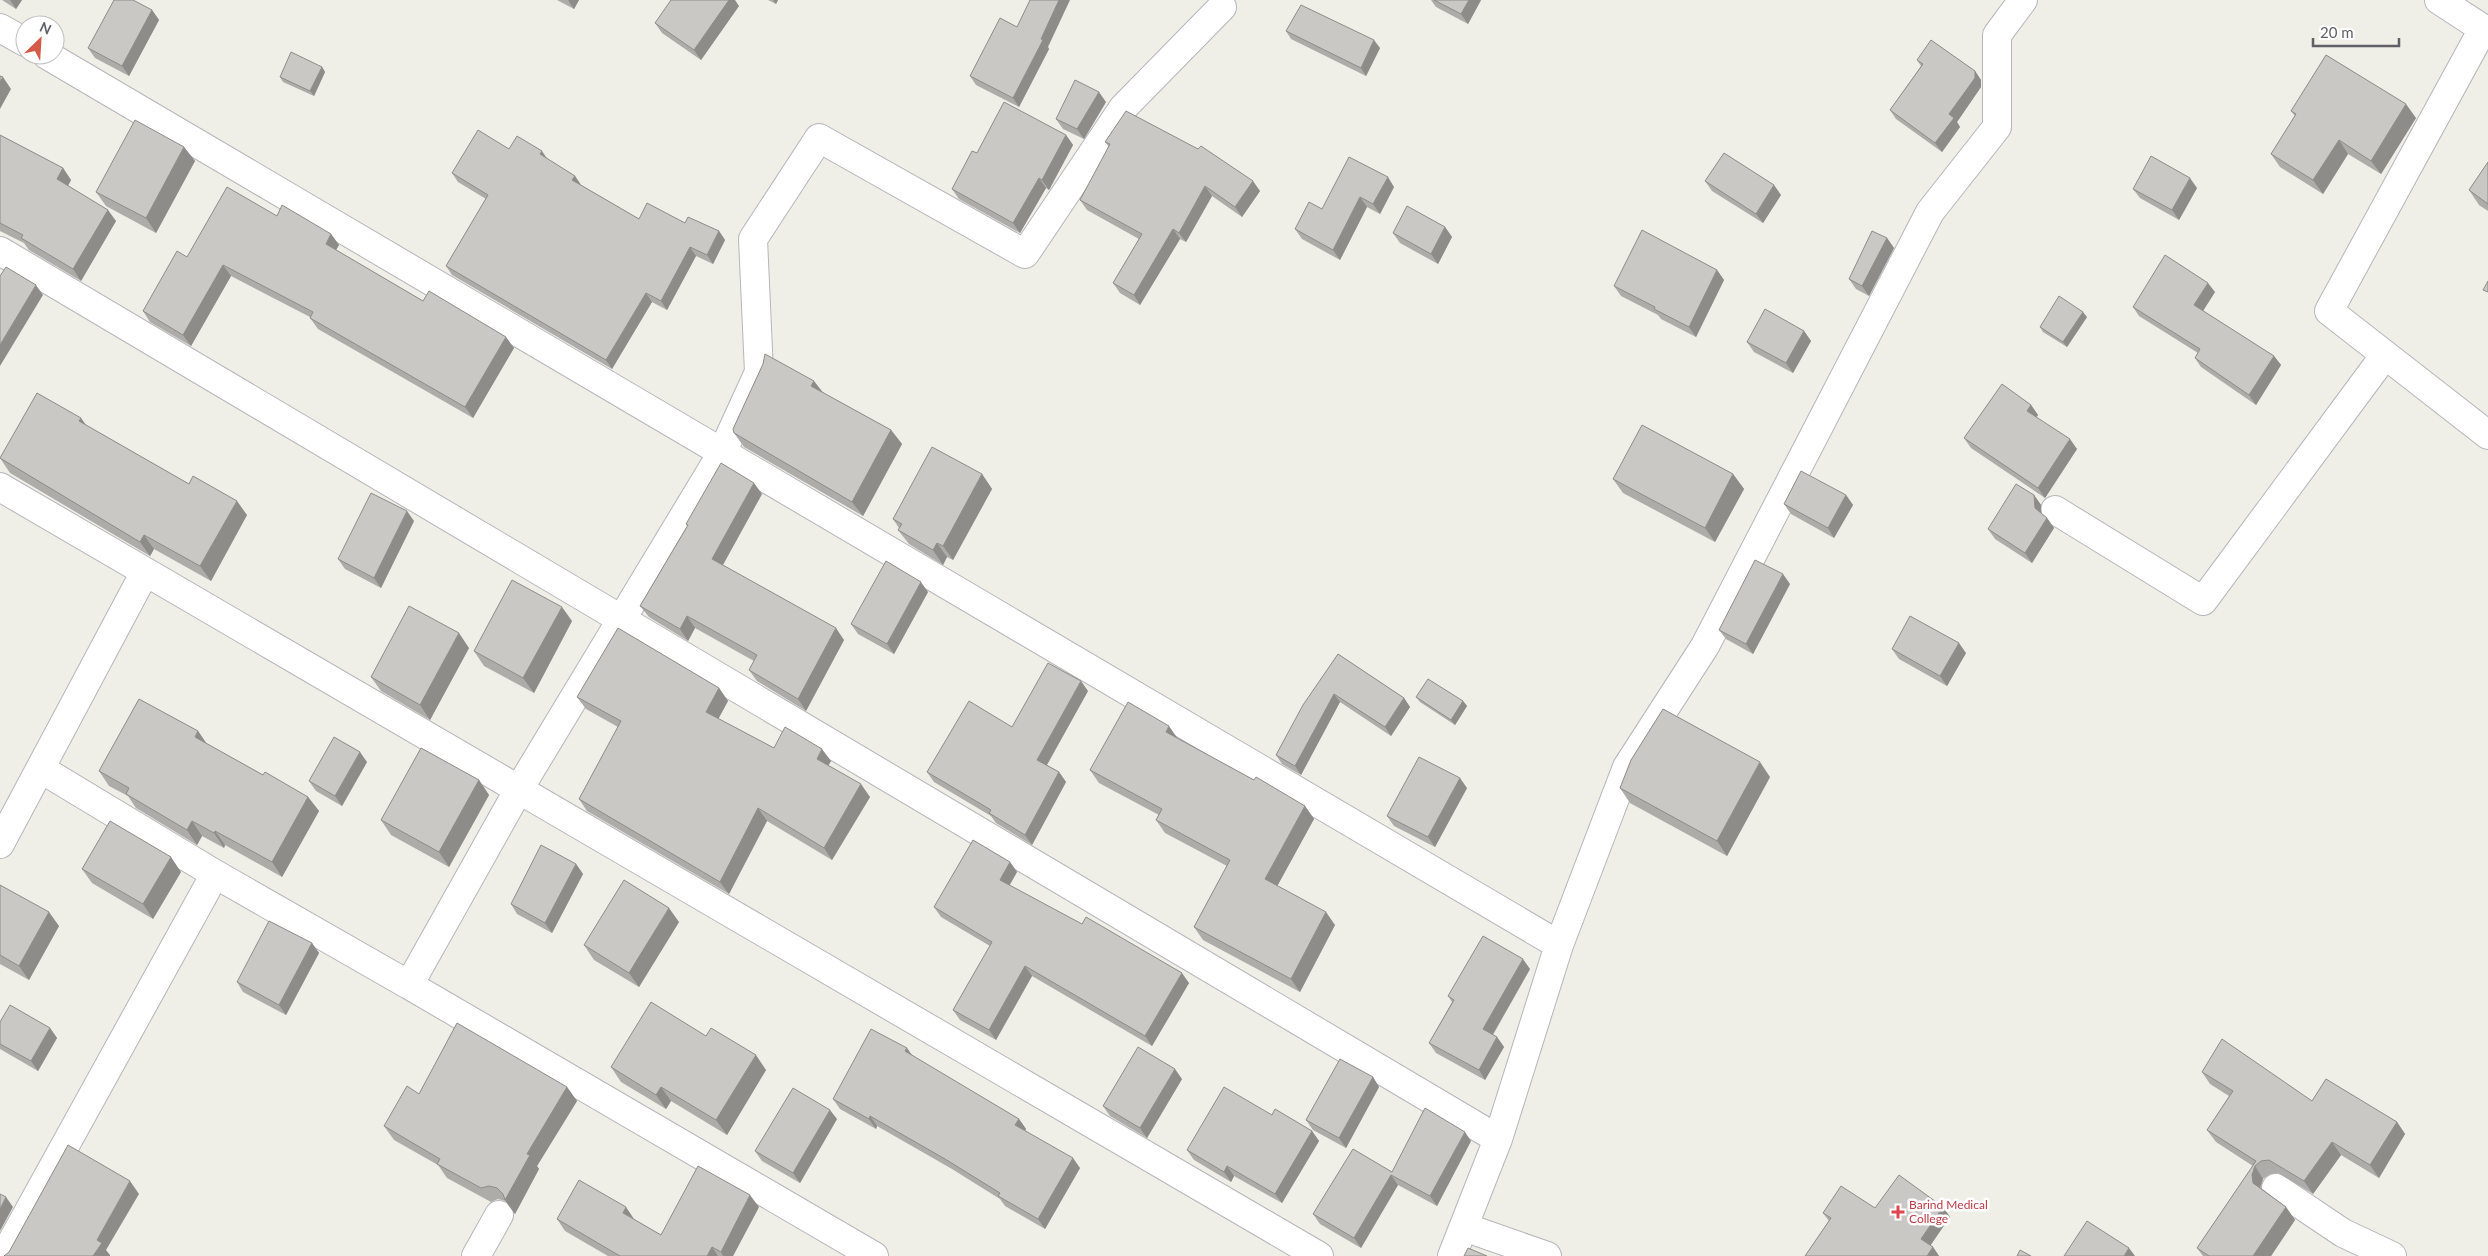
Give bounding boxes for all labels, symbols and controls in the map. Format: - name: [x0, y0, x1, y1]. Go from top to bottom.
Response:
- north arrow: [15, 15, 65, 65]
- scale bar: [2313, 15, 2399, 47]
- text: N: [37, 18, 54, 38]
- text: 20 m: [2320, 23, 2354, 41]
- place label: Barind Medical College: [1909, 1197, 1988, 1226]
- marker: Barind Medical College: [1891, 1205, 1905, 1219]

